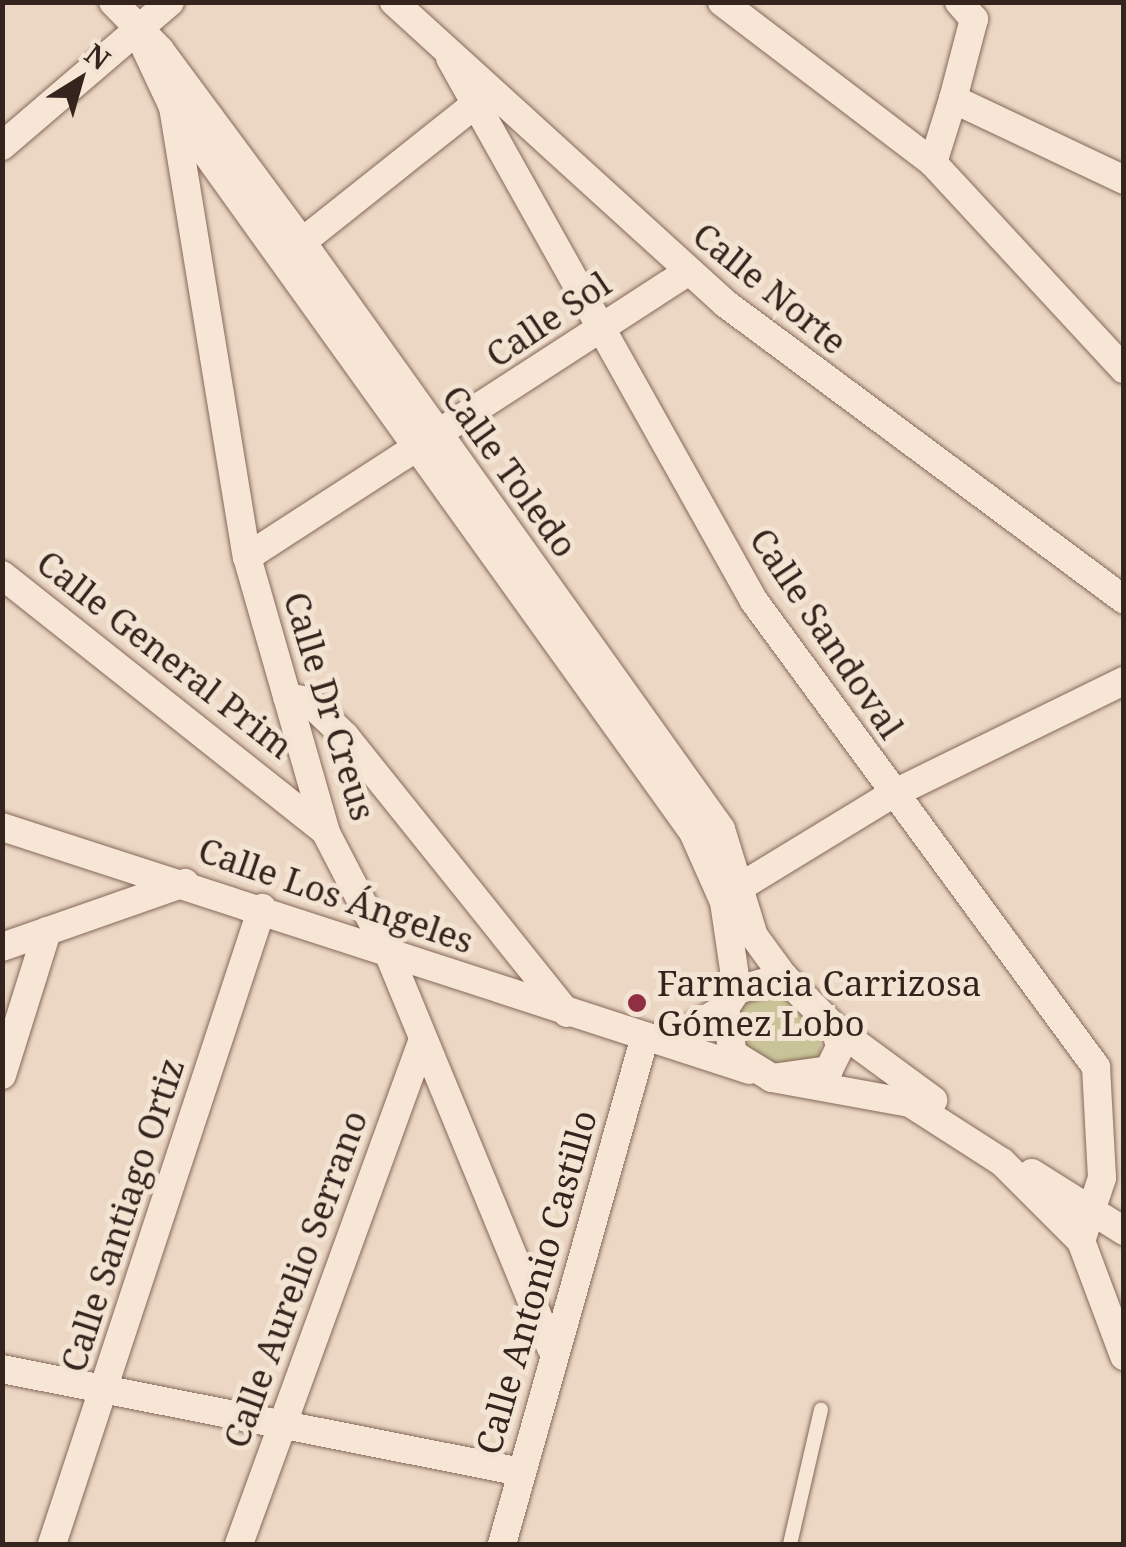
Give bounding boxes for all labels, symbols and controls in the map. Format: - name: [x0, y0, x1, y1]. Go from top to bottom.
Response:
- north arrow: [30, 30, 130, 130]
- text: N: [78, 34, 118, 78]
- street label: Calle Norte: [685, 213, 855, 363]
- street label: Calle Sol: [478, 262, 618, 376]
- street label: Calle Toledo: [434, 377, 586, 565]
- street label: Calle Sandoval: [741, 520, 913, 746]
- street label: Calle General Prim: [29, 541, 301, 767]
- street label: Calle Dr Creus: [275, 587, 385, 825]
- street label: Calle Los Ángeles: [193, 828, 479, 962]
- place label: Farmacia Carrizosa Gómez Lobo: [657, 962, 981, 1044]
- marker: Farmacia Carrizosa Gómez Lobo: [626, 992, 648, 1014]
- street label: Calle Santiago Ortiz: [51, 1053, 193, 1377]
- street label: Calle Aurelio Serrano: [214, 1105, 376, 1453]
- street label: Calle Antonio Castillo: [467, 1105, 605, 1459]

